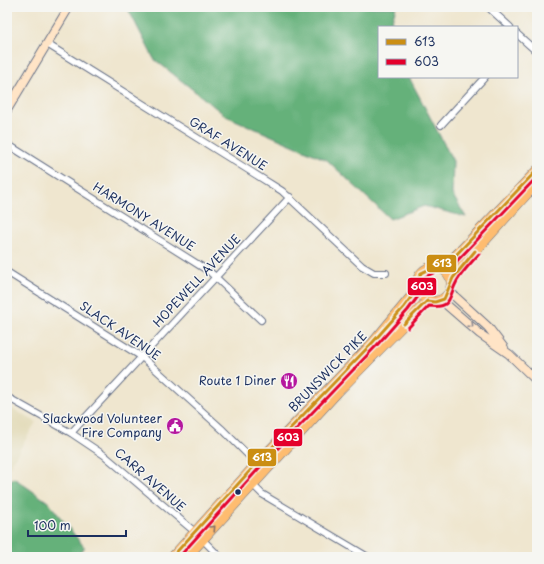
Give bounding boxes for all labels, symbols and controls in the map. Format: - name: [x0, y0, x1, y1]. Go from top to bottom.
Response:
- legend: [378, 26, 518, 78]
- text: 613: [414, 32, 435, 50]
- text: 603: [414, 52, 439, 70]
- street label: GRAF AVENUE: [186, 112, 271, 174]
- street label: HARMONY AVENUE: [90, 177, 199, 255]
- street label: HOPEWELL AVENUE: [148, 230, 244, 331]
- line badge: 613: [426, 254, 457, 273]
- text: 613: [432, 254, 452, 271]
- line badge: 603: [407, 277, 437, 296]
- text: 603: [411, 277, 433, 294]
- street label: SLACK AVENUE: [76, 296, 165, 364]
- one-way arrow: [466, 320, 474, 328]
- street label: BRUNSWICK PIKE: [284, 327, 371, 416]
- place label: Route 1 Diner: [199, 371, 276, 389]
- restaurant icon: Route 1 Diner: [279, 371, 299, 391]
- place label: Slackwood Volunteer Fire Company: [42, 409, 162, 441]
- public building icon: Slackwood Volunteer Fire Company: [165, 416, 185, 436]
- line badge: 603: [273, 428, 303, 447]
- text: 603: [277, 428, 299, 445]
- street label: CARR AVENUE: [111, 443, 190, 515]
- line badge: 613: [247, 448, 277, 467]
- text: 613: [252, 448, 272, 465]
- unlabelled marker: [233, 487, 243, 497]
- scale bar: [28, 512, 126, 538]
- text: 100 m: [34, 516, 71, 534]
- one-way arrow: [208, 525, 216, 533]

